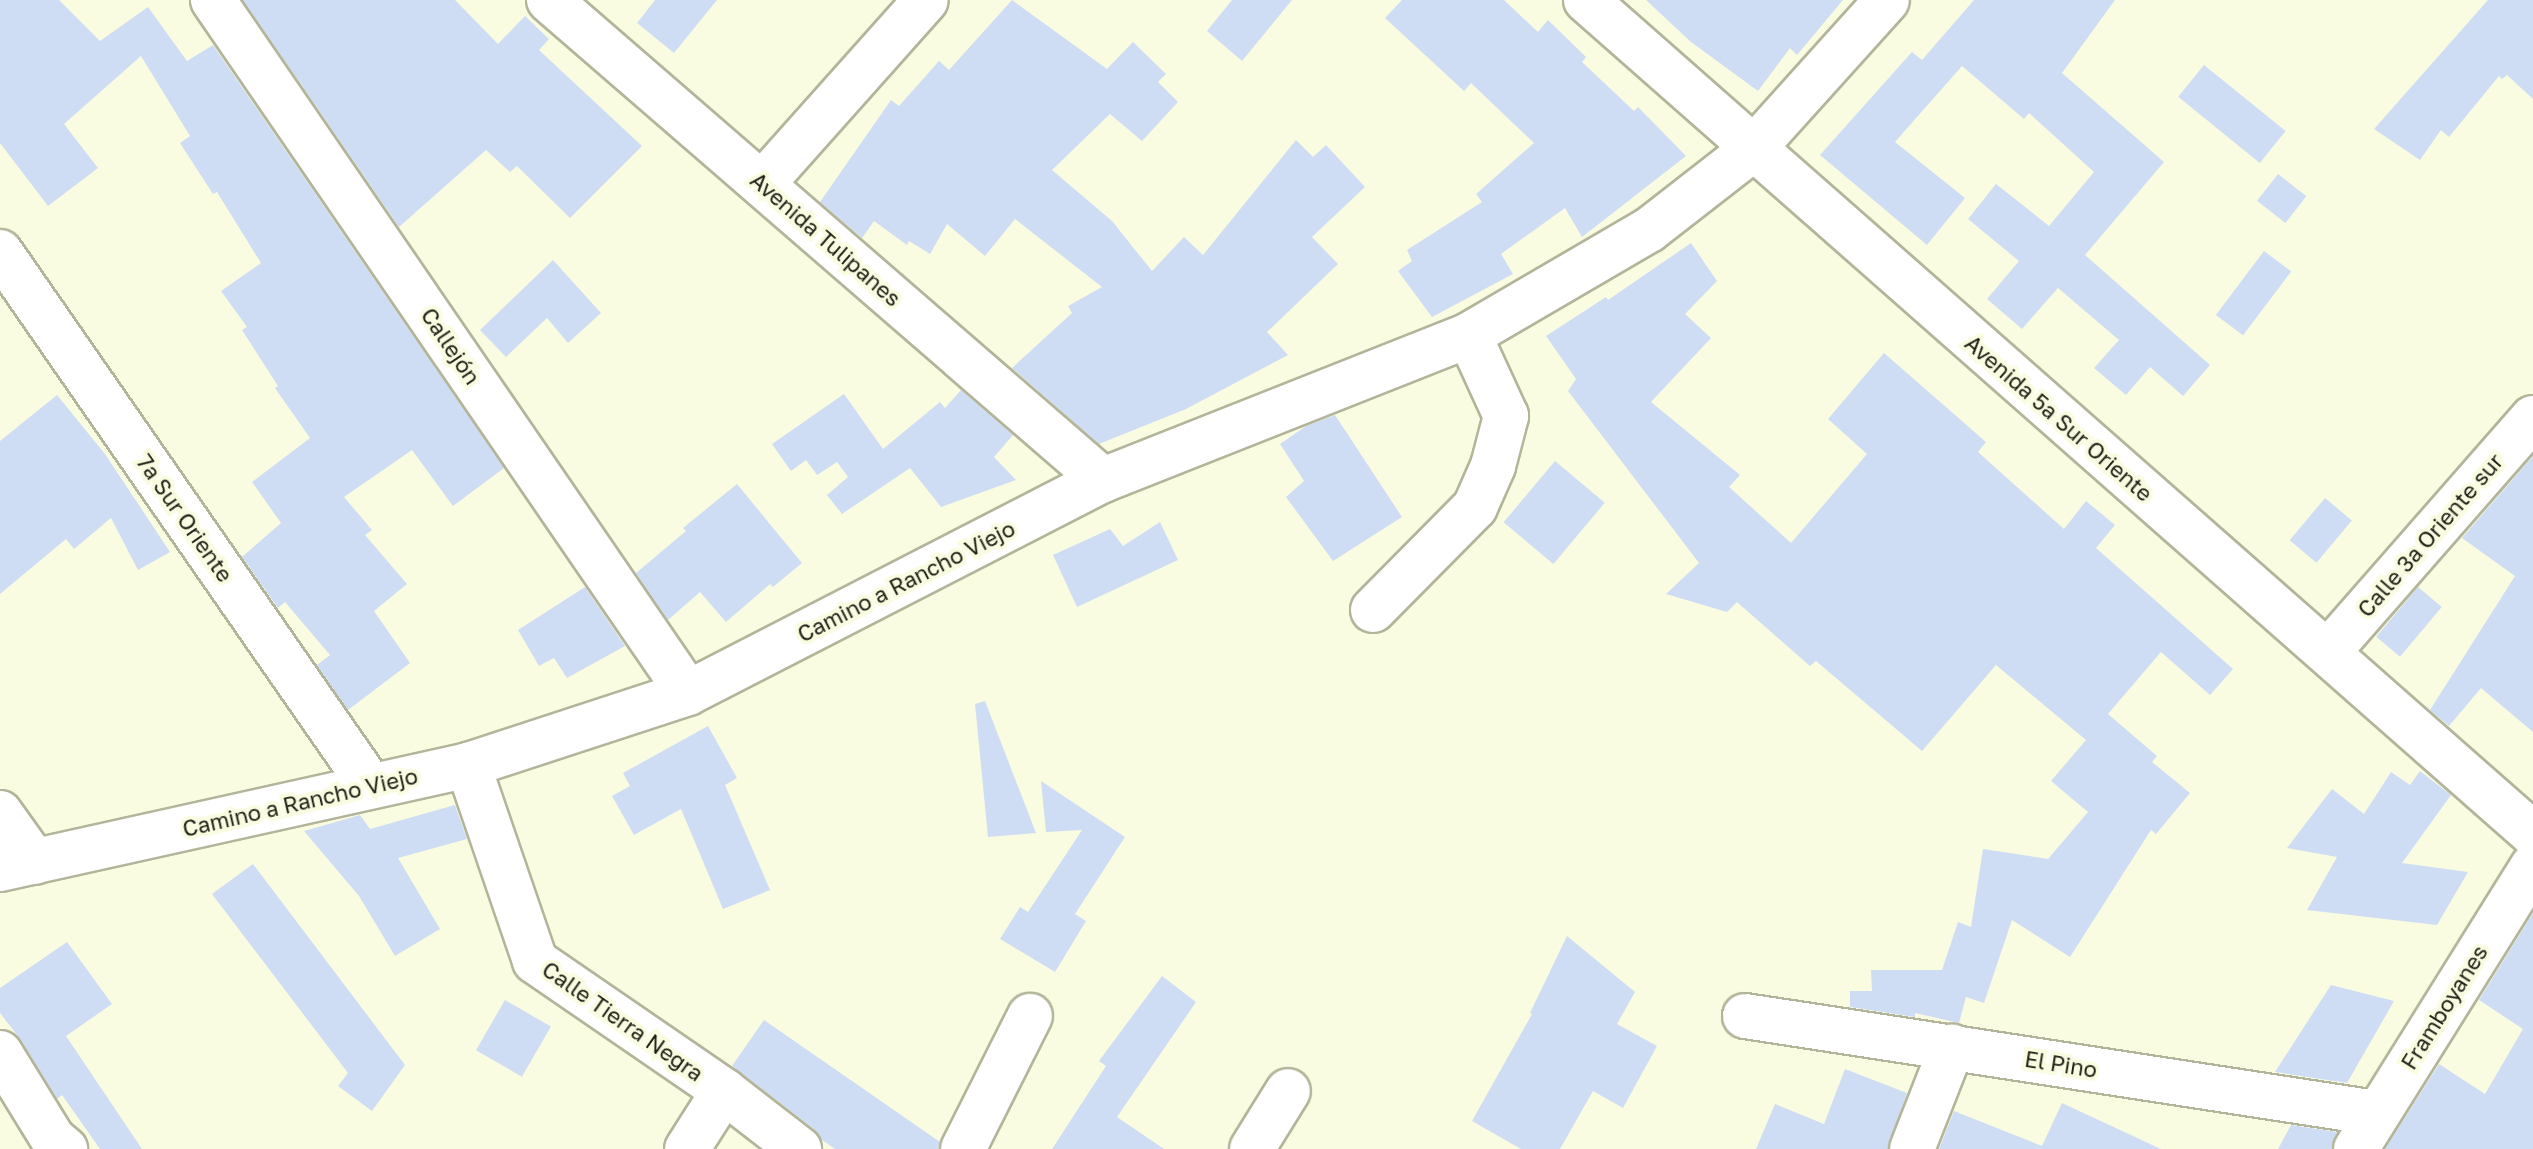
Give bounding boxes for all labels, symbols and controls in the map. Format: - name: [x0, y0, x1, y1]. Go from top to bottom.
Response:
- street label: Avenida Tulipanes: [745, 166, 907, 312]
- street label: Callejón: [416, 303, 486, 389]
- street label: Avenida 5a Sur Oriente: [1960, 329, 2158, 507]
- street label: Calle 3a Oriente sur: [2352, 448, 2508, 622]
- street label: 7a Sur Oriente: [131, 449, 239, 587]
- street label: Camino a Rancho Viejo: [793, 515, 1019, 647]
- street label: Camino a Rancho Viejo: [180, 762, 420, 842]
- street label: Framboyanes: [2395, 940, 2493, 1074]
- street label: Calle Tierra Negra: [537, 956, 709, 1086]
- street label: El Pino: [2023, 1045, 2099, 1083]

